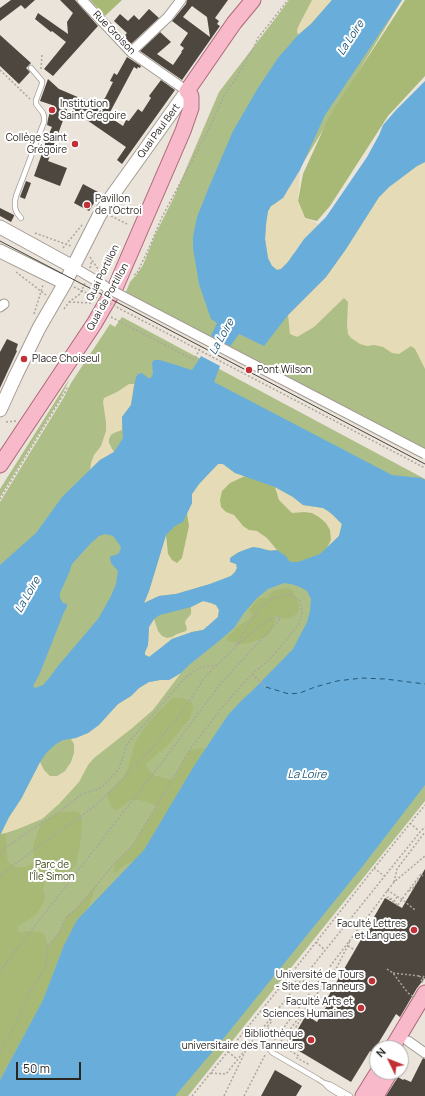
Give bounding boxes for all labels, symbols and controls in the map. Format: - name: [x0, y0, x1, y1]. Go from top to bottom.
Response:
- street label: Rue Groison: [90, 9, 138, 57]
- water label: La Loire: [335, 18, 367, 58]
- place label: Institution Saint Grégoire: [60, 98, 126, 122]
- street label: Quai Paul Bert: [135, 101, 183, 161]
- marker: Institution Saint Grégoire: [47, 105, 57, 115]
- place label: Collège Saint Grégoire: [6, 132, 67, 156]
- marker: Collège Saint Grégoire: [70, 139, 80, 149]
- place label: Pavillon de l'Octroi: [95, 193, 141, 216]
- marker: Pavillon de l'Octroi: [82, 200, 92, 210]
- street label: Quai Portillon: [84, 243, 122, 303]
- street label: Quai de Portillon: [85, 261, 131, 333]
- water label: La Loire: [207, 317, 237, 357]
- place label: Place Choiseul: [32, 353, 100, 365]
- marker: Place Choiseul: [19, 354, 29, 364]
- place label: Pont Wilson: [257, 364, 312, 376]
- marker: Pont Wilson: [244, 365, 254, 375]
- water label: La Loire: [13, 575, 43, 615]
- water label: La Loire: [288, 768, 326, 782]
- park label: Parc de l'Île Simon: [29, 859, 75, 882]
- place label: Faculté Lettres et Langues: [337, 918, 406, 942]
- marker: Faculté Lettres et Langues: [409, 925, 419, 935]
- place label: Université de Tours - Site des Tanneurs: [276, 969, 364, 992]
- marker: Université de Tours - Site des Tanneurs: [367, 976, 377, 986]
- place label: Faculté Arts et Sciences Humaines: [263, 996, 353, 1020]
- marker: Faculté Arts et Sciences Humaines: [356, 1003, 366, 1013]
- place label: Bibliothèque universitaire des Tanneurs: [182, 1028, 303, 1052]
- marker: Bibliothèque universitaire des Tanneurs: [306, 1035, 316, 1045]
- north arrow: [369, 1040, 409, 1080]
- text: N: [372, 1044, 389, 1060]
- scale bar: [18, 1054, 83, 1080]
- text: 50 m: [23, 1060, 50, 1077]

